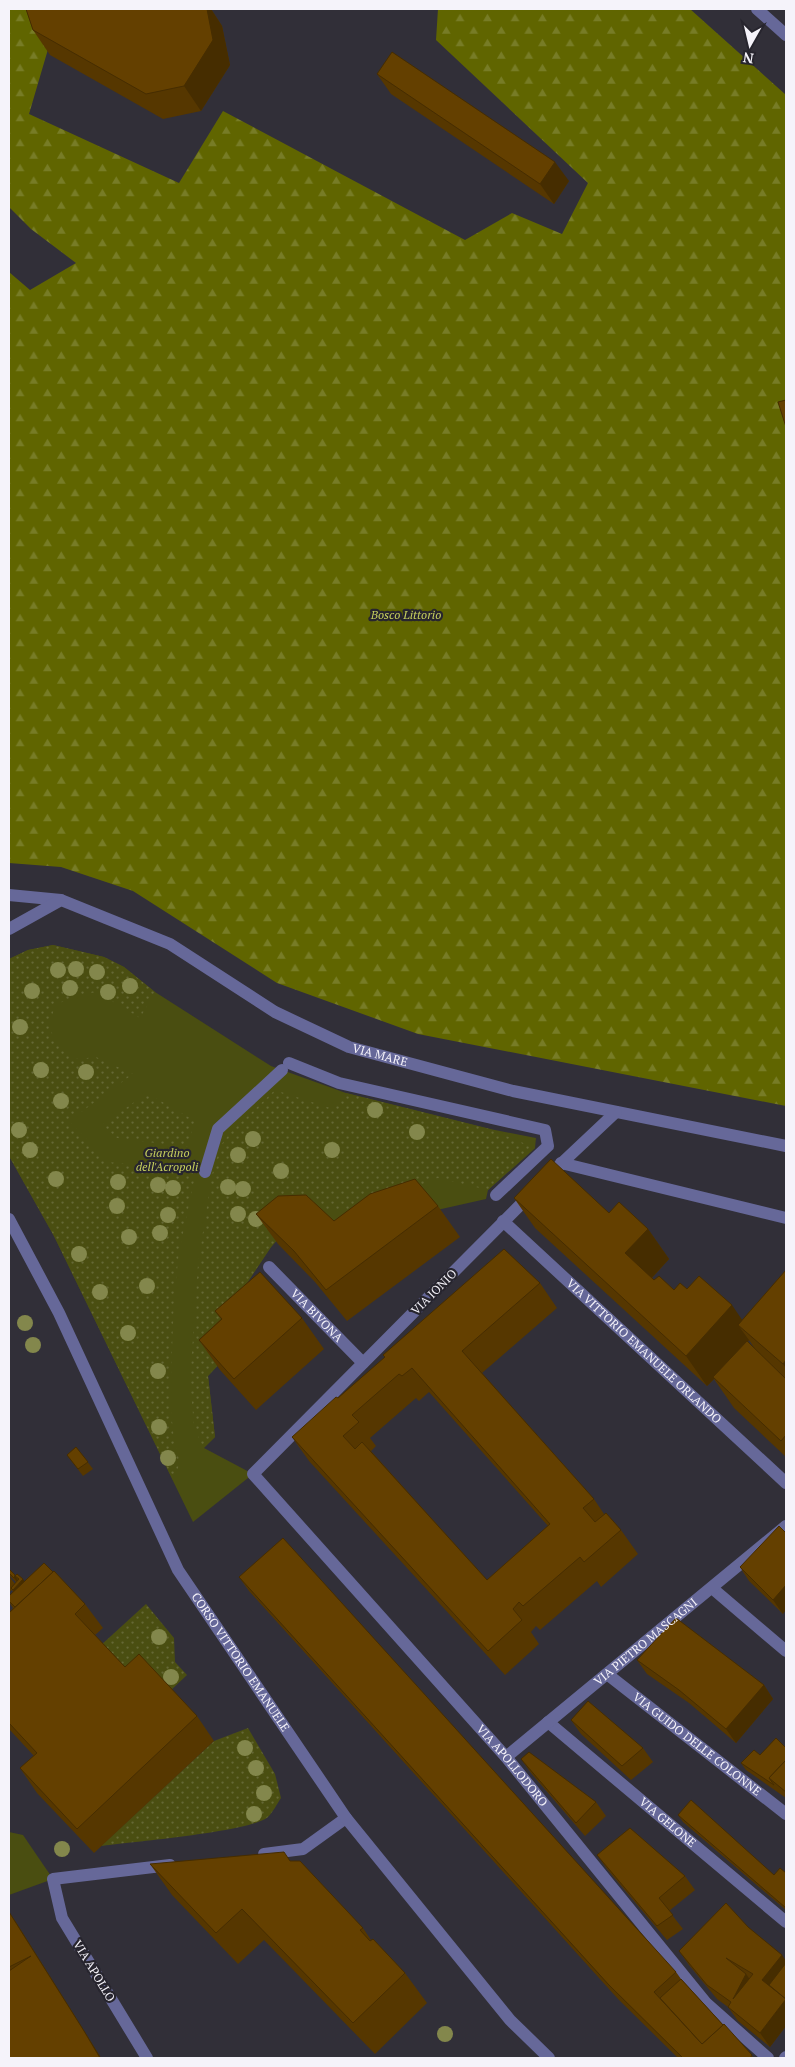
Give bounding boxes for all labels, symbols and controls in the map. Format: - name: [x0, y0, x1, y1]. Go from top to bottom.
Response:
- north arrow: [725, 20, 775, 70]
- text: N: [741, 48, 755, 69]
- park label: Bosco Littorio: [370, 607, 441, 622]
- street label: VIA MARE: [351, 1040, 409, 1069]
- park label: Giardino dell'Acropoli: [136, 1145, 199, 1174]
- street label: VIA IONIO: [408, 1266, 460, 1318]
- street label: VIA VITTORIO EMANUELE ORLANDO: [564, 1276, 725, 1427]
- street label: VIA BIVONA: [288, 1285, 347, 1346]
- street label: CORSO VITTORIO EMANUELE: [188, 1590, 293, 1734]
- street label: VIA PIETRO MASCAGNI: [591, 1594, 700, 1688]
- street label: VIA GUIDO DELLE COLONNE: [630, 1689, 764, 1799]
- street label: VIA APOLLODORO: [474, 1721, 551, 1809]
- street label: VIA GELONE: [636, 1794, 699, 1850]
- street label: VIA APOLLO: [70, 1937, 119, 2004]

